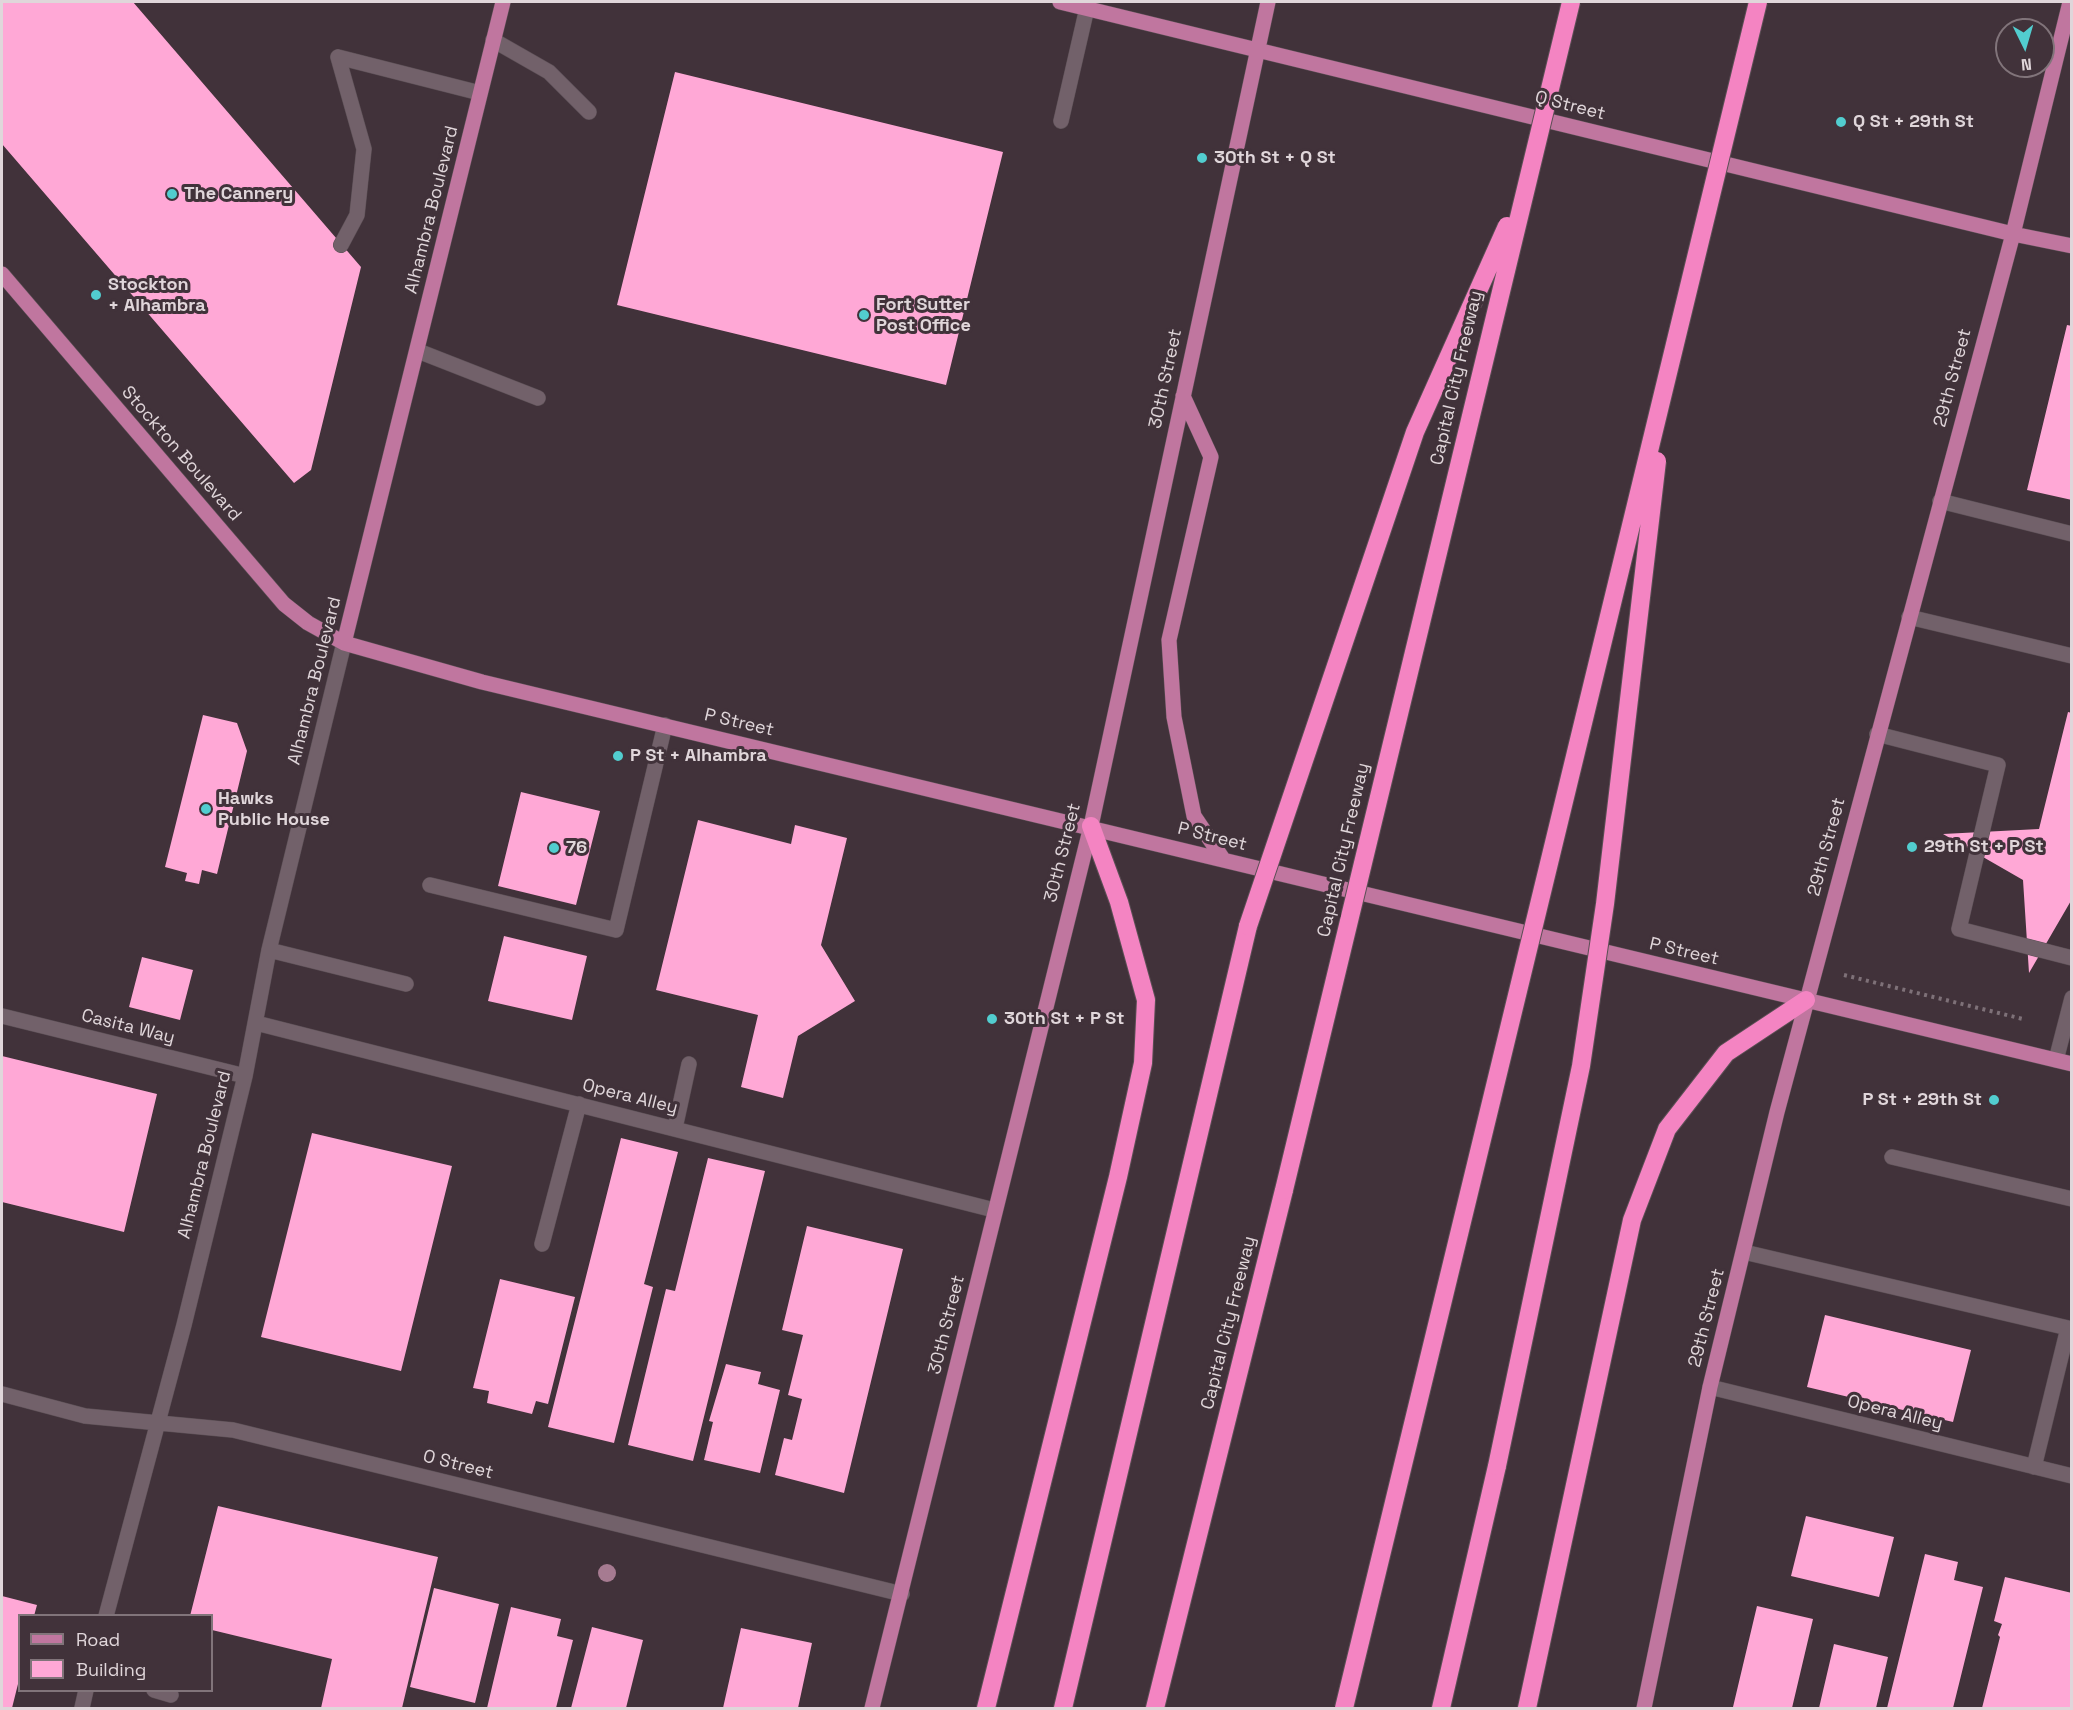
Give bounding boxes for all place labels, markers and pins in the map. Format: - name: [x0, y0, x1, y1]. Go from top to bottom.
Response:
- place label: Q St + 29th St: [1853, 111, 1974, 133]
- marker: Q St + 29th St: [1834, 115, 1848, 129]
- place label: 30th St + Q St: [1214, 147, 1336, 169]
- marker: 30th St + Q St: [1195, 151, 1209, 165]
- place label: The Cannery: [184, 183, 293, 205]
- marker: The Cannery: [165, 187, 179, 201]
- place label: Stockton + Alhambra: [108, 274, 206, 316]
- marker: Stockton + Alhambra: [89, 288, 103, 302]
- place label: Fort Sutter Post Office: [876, 294, 971, 336]
- marker: Fort Sutter Post Office: [857, 308, 871, 322]
- place label: P St + Alhambra: [630, 745, 767, 767]
- marker: P St + Alhambra: [611, 749, 625, 763]
- place label: Hawks Public House: [218, 788, 330, 830]
- marker: Hawks Public House: [199, 802, 213, 816]
- place label: 29th St + P St: [1924, 836, 2044, 858]
- place label: 76: [566, 837, 587, 859]
- marker: 29th St + P St: [1905, 840, 1919, 854]
- marker: 76: [547, 841, 561, 855]
- place label: 30th St + P St: [1004, 1008, 1124, 1030]
- marker: 30th St + P St: [985, 1012, 999, 1026]
- place label: P St + 29th St: [1862, 1089, 1982, 1111]
- marker: P St + 29th St: [1987, 1093, 2001, 1107]

